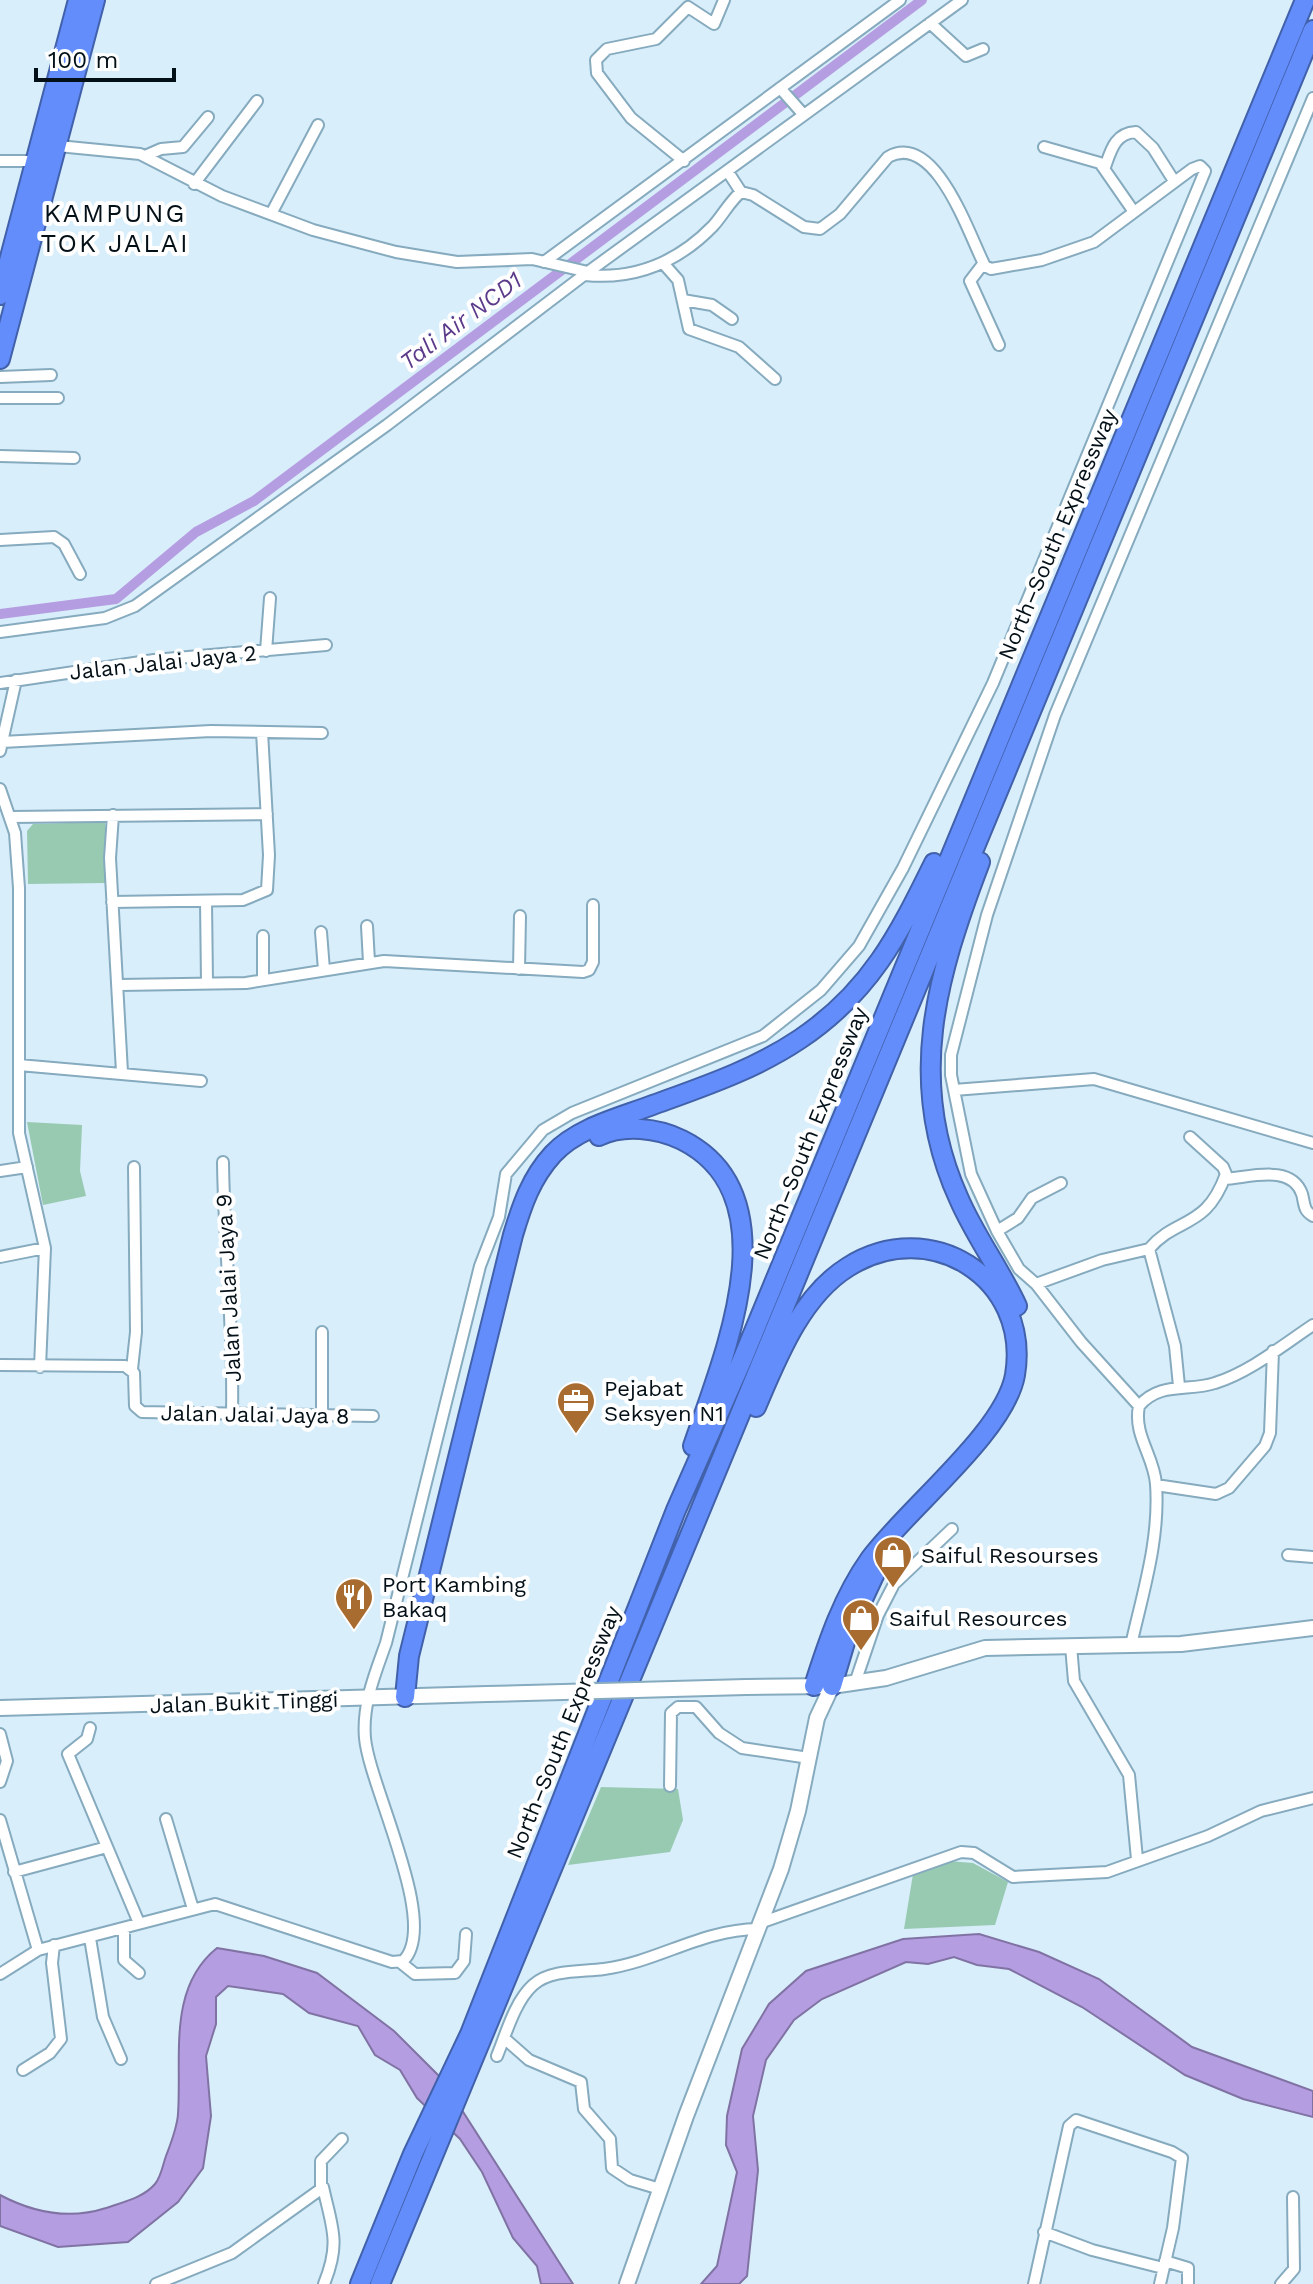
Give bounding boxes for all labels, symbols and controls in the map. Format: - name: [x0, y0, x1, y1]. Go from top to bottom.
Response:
- scale bar: [36, 32, 174, 82]
- text: 100 m: [48, 46, 118, 74]
- district label: KAMPUNG TOK JALAI: [40, 198, 190, 258]
- water label: Tali Air NCD1: [395, 266, 527, 376]
- street label: North–South Expressway: [993, 404, 1122, 664]
- street label: Jalan Jalai Jaya 2: [68, 640, 258, 685]
- street label: North–South Expressway: [748, 1003, 873, 1263]
- street label: Jalan Jalai Jaya 9: [211, 1193, 246, 1383]
- place label: Pejabat Seksyen N1: [604, 1376, 724, 1426]
- office icon: Pejabat Seksyen N1: [555, 1380, 597, 1435]
- street label: Jalan Jalai Jaya 8: [160, 1400, 350, 1429]
- shop icon: Saiful Resourses: [872, 1534, 914, 1589]
- place label: Saiful Resourses: [921, 1543, 1099, 1568]
- place label: Port Kambing Bakaq: [382, 1572, 526, 1622]
- restaurant icon: Port Kambing Bakaq: [333, 1576, 375, 1631]
- shop icon: Saiful Resources: [840, 1597, 882, 1652]
- street label: North–South Expressway: [501, 1602, 626, 1862]
- place label: Saiful Resources: [889, 1606, 1067, 1631]
- street label: Jalan Bukit Tinggi: [149, 1687, 339, 1718]

